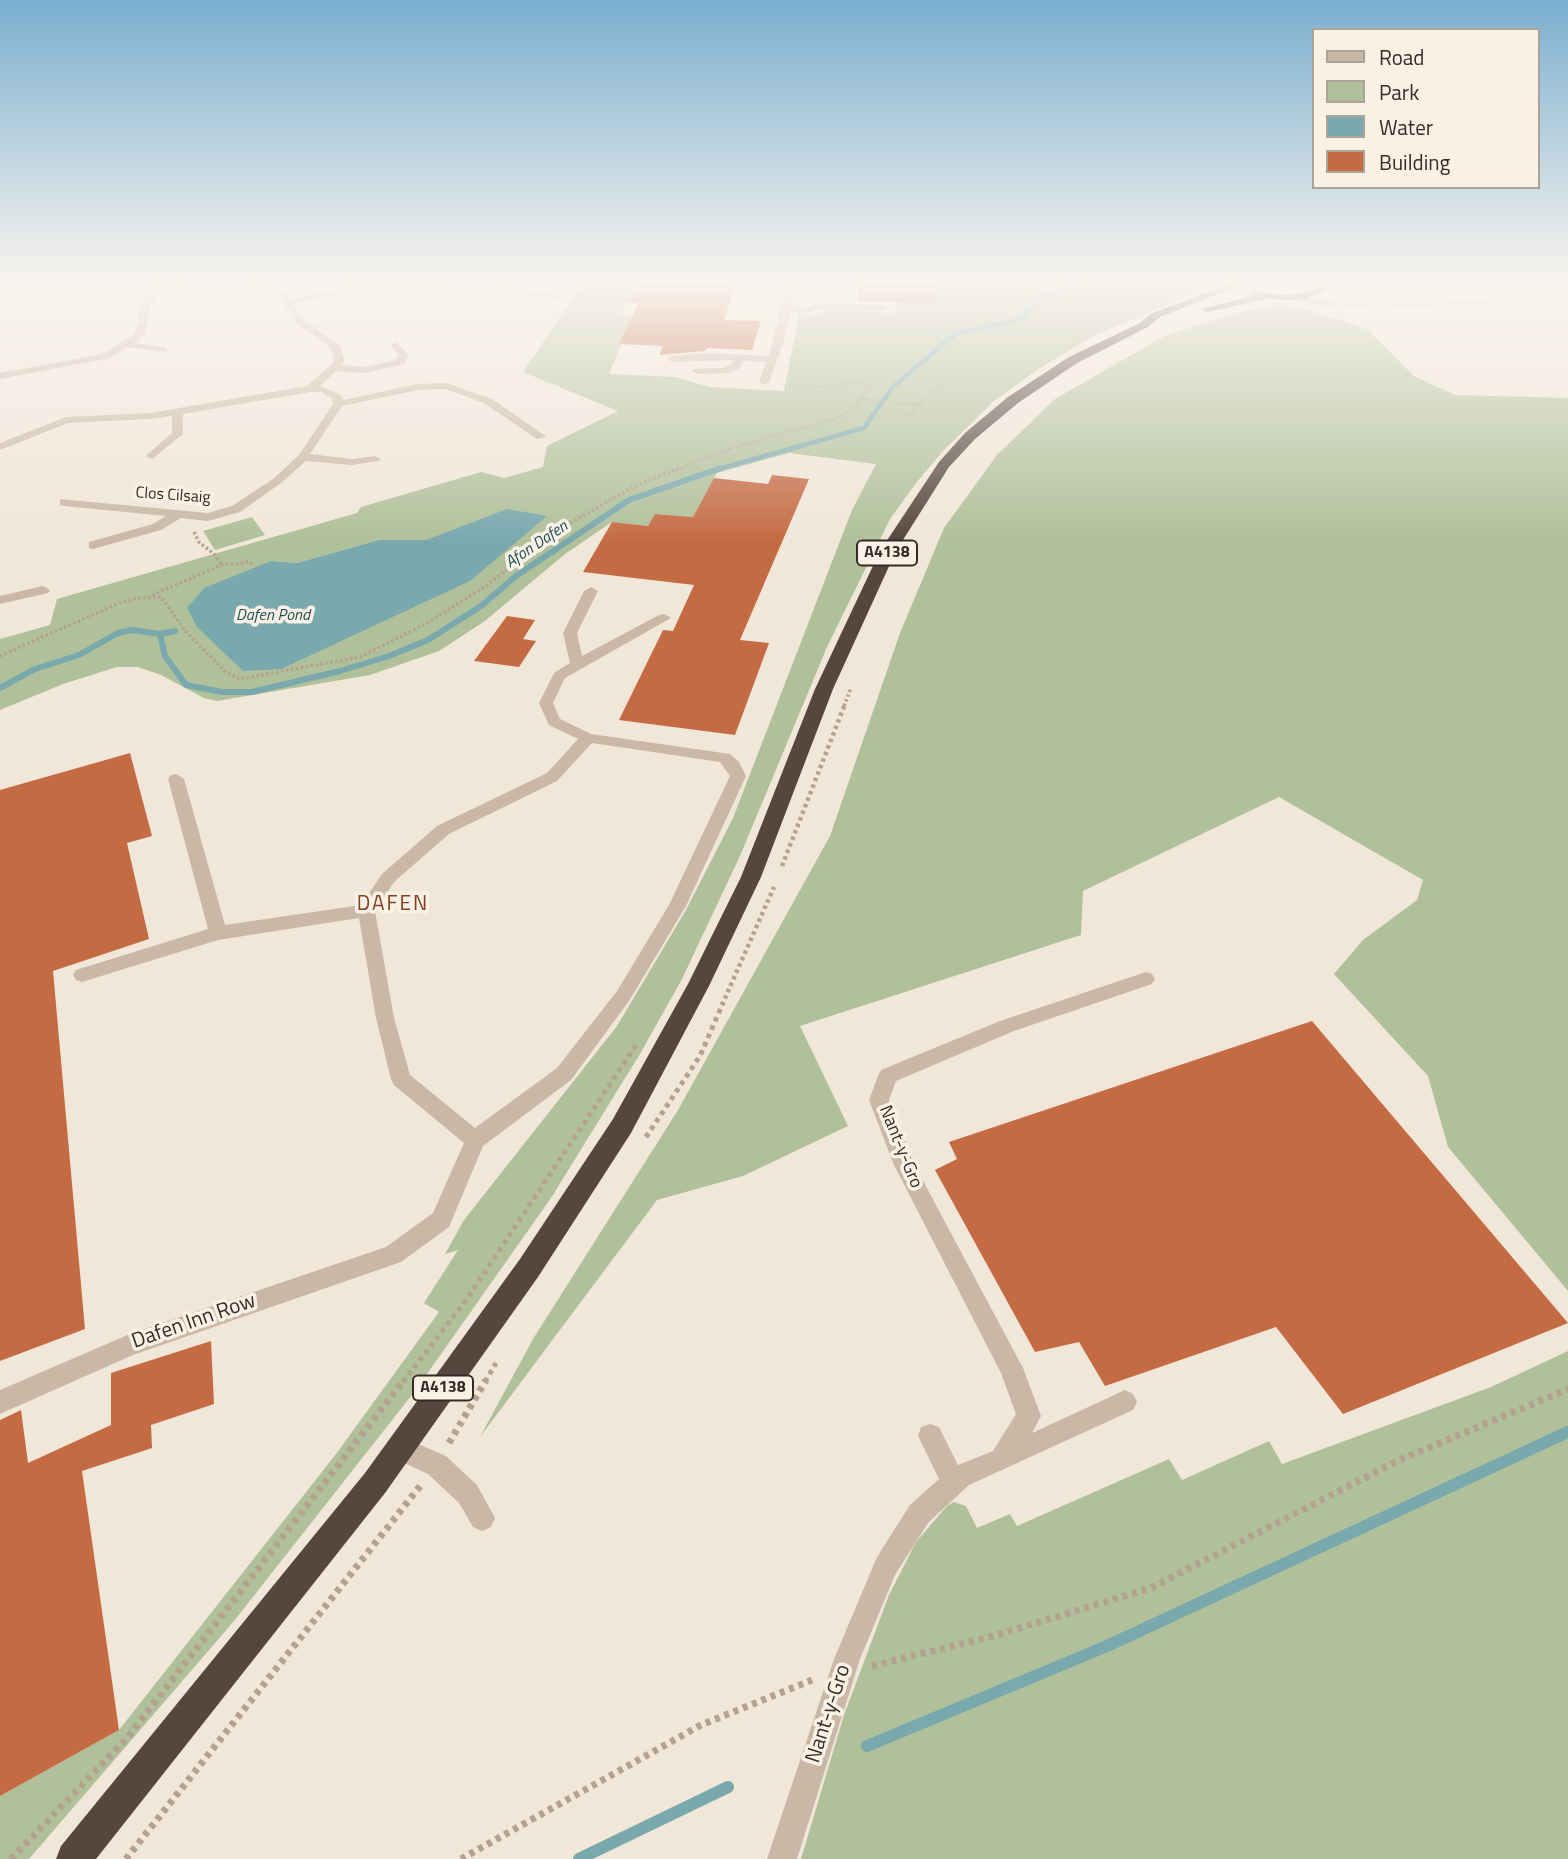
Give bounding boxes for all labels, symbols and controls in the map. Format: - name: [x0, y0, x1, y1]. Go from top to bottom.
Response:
- legend: [1312, 28, 1540, 189]
- text: Road: [1379, 41, 1424, 73]
- text: Park: [1379, 76, 1419, 108]
- text: Water: [1379, 111, 1433, 143]
- text: Building: [1379, 146, 1450, 178]
- street label: Clos Cilsaig: [135, 484, 211, 508]
- water label: Afon Dafen: [502, 517, 572, 573]
- road number: A4138: [857, 540, 917, 566]
- water label: Dafen Pond: [236, 606, 310, 626]
- district label: DAFEN: [357, 892, 429, 918]
- street label: Nant-y-Gro: [874, 1102, 926, 1192]
- street label: Dafen Inn Row: [129, 1289, 259, 1355]
- road number: A4138: [413, 1376, 473, 1400]
- street label: Nant-y-Gro: [801, 1662, 857, 1766]

